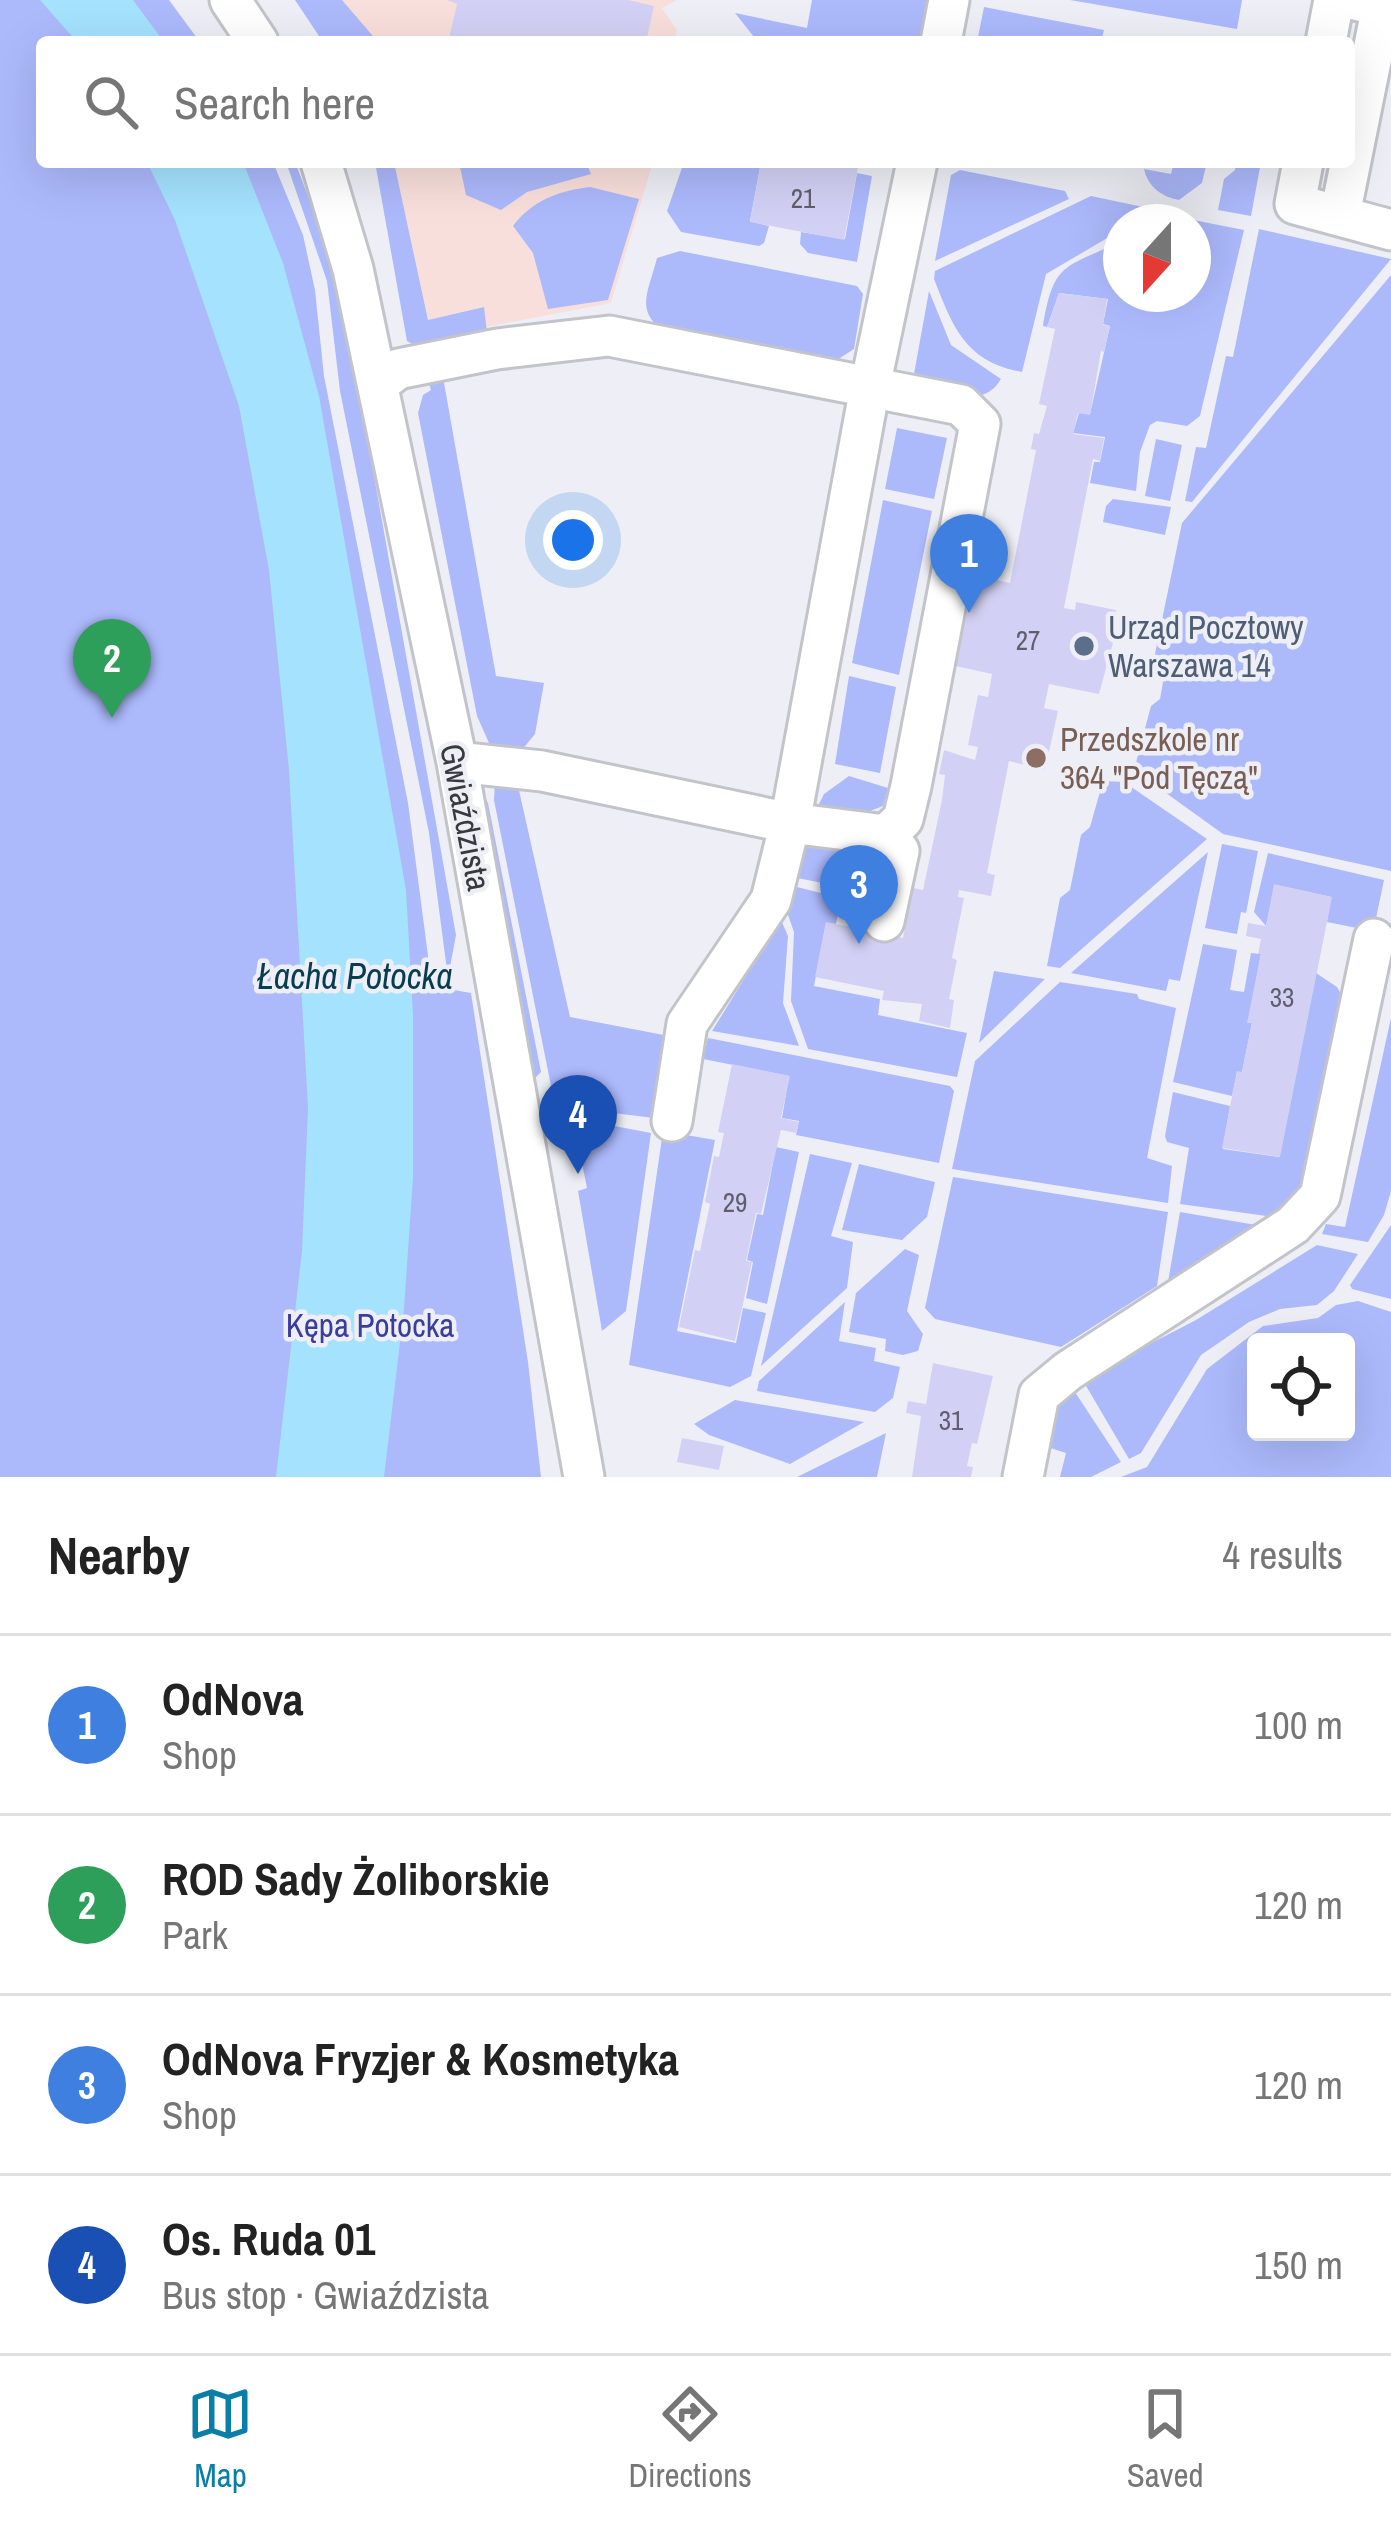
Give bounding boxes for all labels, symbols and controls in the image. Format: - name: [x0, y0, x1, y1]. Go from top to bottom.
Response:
- search box: [36, 36, 1355, 168]
- icon: search: [78, 69, 144, 135]
- text: Search here: [174, 72, 375, 133]
- house number: 21: [791, 180, 816, 216]
- north arrow: [1103, 204, 1211, 312]
- your location: [543, 510, 603, 570]
- pin: 1: [930, 514, 1008, 613]
- place label: Urząd Pocztowy Warszawa 14: [1108, 605, 1304, 687]
- pin: 2: [73, 619, 151, 718]
- house number: 27: [1016, 622, 1040, 658]
- marker: Urząd Pocztowy Warszawa 14: [1071, 633, 1097, 659]
- place label: Przedszkole nr 364 "Pod Tęczą": [1060, 717, 1258, 799]
- street label: Gwiaździsta: [430, 740, 502, 894]
- marker: Przedszkole nr 364 "Pod Tęczą": [1023, 745, 1049, 771]
- pin: 3: [820, 845, 898, 944]
- water label: Łacha Potocka: [256, 952, 453, 1000]
- house number: 33: [1270, 979, 1294, 1015]
- pin: 4: [539, 1075, 617, 1174]
- house number: 29: [723, 1184, 747, 1220]
- park label: Kępa Potocka: [286, 1303, 454, 1347]
- map controls: [1247, 1333, 1355, 1441]
- button: locate: [1247, 1333, 1355, 1441]
- house number: 31: [939, 1402, 964, 1438]
- text: Nearby: [48, 1521, 190, 1590]
- text: 4 results: [1222, 1529, 1343, 1581]
- text: OdNova: [162, 1668, 303, 1729]
- text: 1: [78, 1699, 96, 1751]
- text: 100 m: [1254, 1699, 1343, 1751]
- text: Shop: [162, 1729, 237, 1781]
- text: ROD Sady Żoliborskie: [162, 1848, 550, 1909]
- text: 2: [78, 1879, 96, 1931]
- text: 120 m: [1254, 1879, 1343, 1931]
- text: Park: [162, 1909, 228, 1961]
- text: OdNova Fryzjer & Kosmetyka: [162, 2028, 679, 2089]
- text: 3: [78, 2059, 96, 2111]
- text: 120 m: [1254, 2059, 1343, 2111]
- text: Shop: [162, 2089, 237, 2141]
- text: Os. Ruda 01: [162, 2208, 375, 2269]
- text: 4: [78, 2239, 96, 2291]
- text: 150 m: [1254, 2239, 1343, 2291]
- text: Bus stop · Gwiaździsta: [162, 2269, 489, 2321]
- tab: Map: [187, 2381, 253, 2497]
- tab: Directions: [628, 2381, 752, 2497]
- tab: Saved: [1127, 2381, 1203, 2497]

